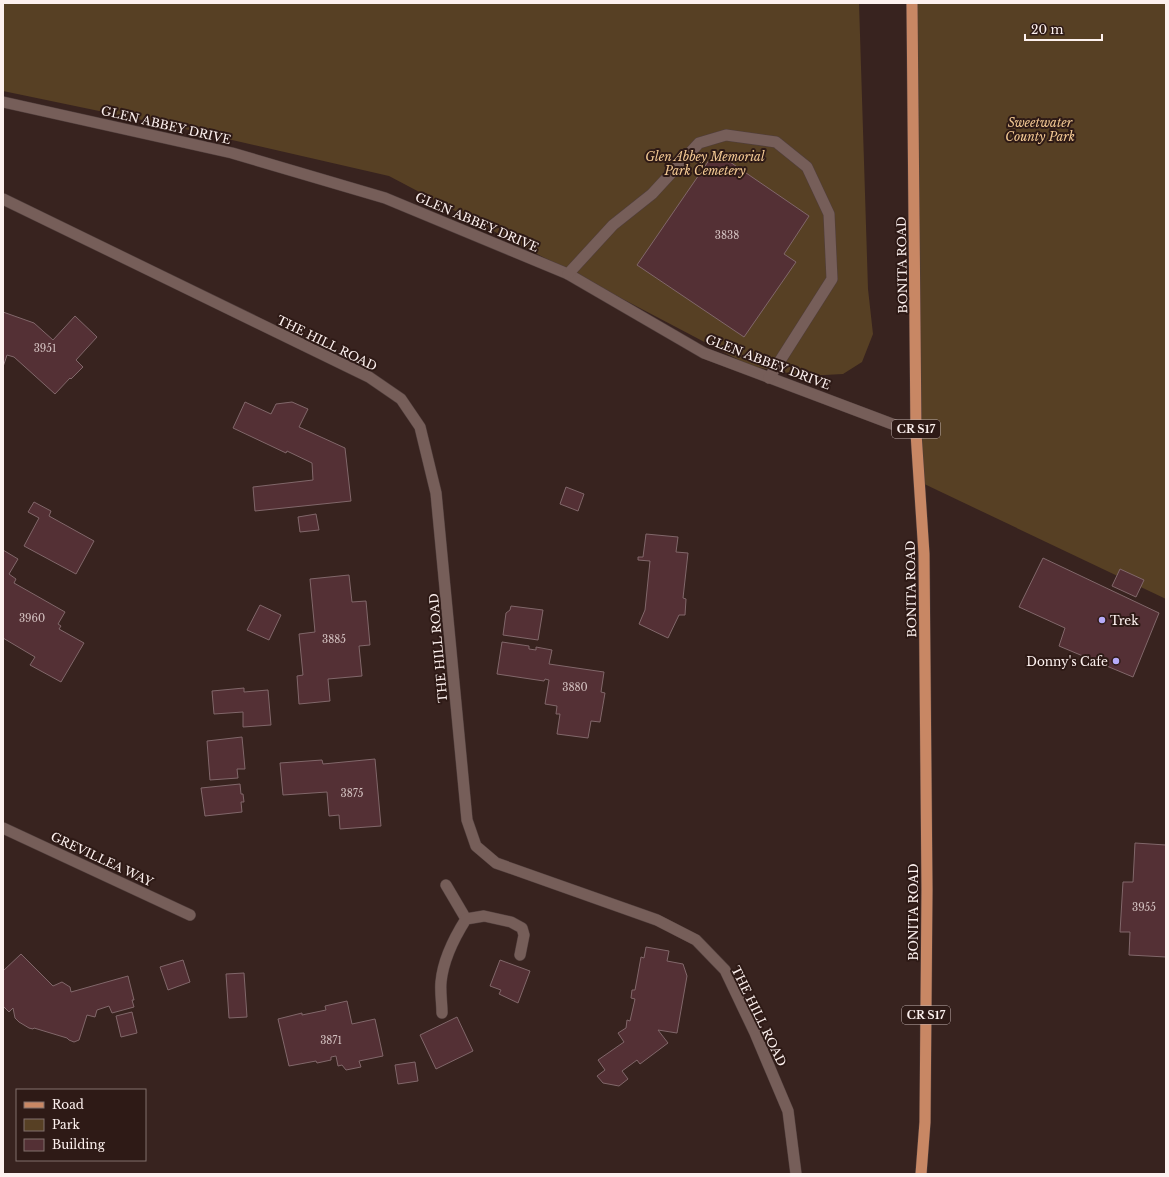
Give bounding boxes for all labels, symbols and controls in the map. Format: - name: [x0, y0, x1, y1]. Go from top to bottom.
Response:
- scale bar: [1025, 16, 1102, 42]
- text: 20 m: [1031, 22, 1063, 37]
- street label: GLEN ABBEY DRIVE: [100, 103, 233, 147]
- park label: Sweetwater County Park: [1005, 115, 1075, 144]
- park label: Glen Abbey Memorial Park Cemetery: [645, 149, 765, 178]
- street label: GLEN ABBEY DRIVE: [413, 189, 541, 255]
- street label: BONITA ROAD: [894, 216, 910, 314]
- house number: 3838: [715, 229, 739, 242]
- street label: THE HILL ROAD: [274, 312, 380, 374]
- street label: GLEN ABBEY DRIVE: [703, 331, 833, 393]
- house number: 3951: [34, 342, 56, 355]
- road number: CR S17: [892, 420, 940, 438]
- street label: BONITA ROAD: [903, 540, 919, 638]
- street label: THE HILL ROAD: [426, 593, 450, 703]
- house number: 3960: [19, 612, 45, 625]
- place label: Trek: [1110, 613, 1139, 628]
- marker: Trek: [1097, 615, 1107, 625]
- house number: 3885: [322, 633, 346, 646]
- place label: Donny's Cafe: [1026, 654, 1108, 669]
- marker: Donny's Cafe: [1111, 656, 1121, 666]
- house number: 3880: [562, 681, 588, 694]
- house number: 3875: [341, 787, 364, 800]
- street label: GREVILLEA WAY: [48, 829, 156, 889]
- street label: BONITA ROAD: [906, 863, 921, 961]
- house number: 3955: [1132, 901, 1156, 914]
- street label: THE HILL ROAD: [728, 963, 790, 1069]
- road number: CR S17: [902, 1006, 950, 1024]
- house number: 3871: [320, 1034, 342, 1047]
- legend: [16, 1089, 146, 1161]
- text: Road: [52, 1097, 84, 1112]
- text: Park: [52, 1117, 80, 1132]
- text: Building: [52, 1137, 106, 1152]

